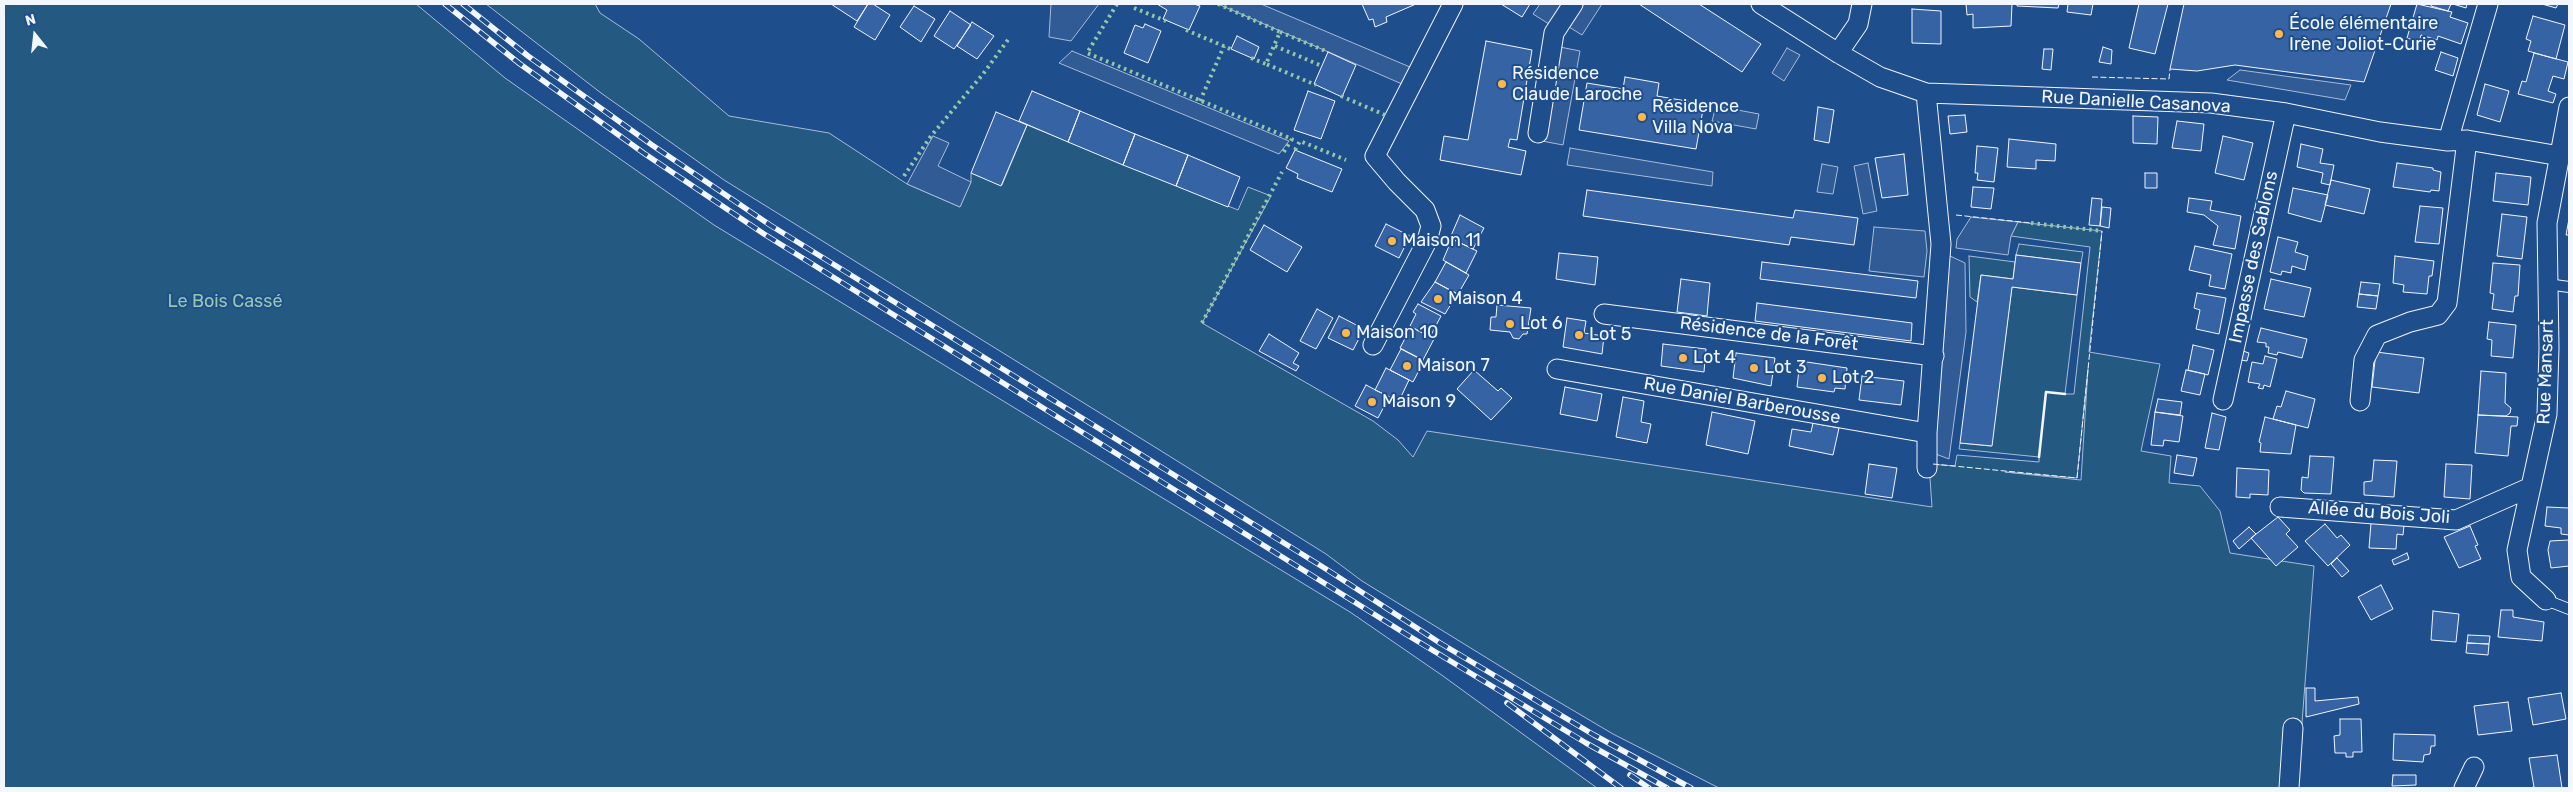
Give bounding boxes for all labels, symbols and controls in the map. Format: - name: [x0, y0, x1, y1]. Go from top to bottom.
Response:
- north arrow: [10, 10, 60, 60]
- text: N: [24, 11, 38, 30]
- place label: École élémentaire Irène Joliot-Curie: [2289, 13, 2438, 56]
- marker: École élémentaire Irène Joliot-Curie: [2273, 28, 2285, 40]
- place label: Résidence Claude Laroche: [1512, 63, 1642, 106]
- marker: Résidence Claude Laroche: [1496, 78, 1508, 90]
- street label: Rue Danielle Casanova: [2041, 86, 2231, 118]
- place label: Résidence Villa Nova: [1652, 96, 1739, 138]
- marker: Résidence Villa Nova: [1636, 111, 1648, 123]
- street label: Impasse des Sablons: [2225, 169, 2283, 345]
- place label: Maison 11: [1402, 230, 1481, 252]
- marker: Maison 11: [1386, 235, 1398, 247]
- place label: Maison 4: [1448, 288, 1523, 310]
- park label: Le Bois Cassé: [167, 291, 283, 313]
- marker: Maison 4: [1432, 293, 1444, 305]
- street label: Résidence de la Forêt: [1679, 312, 1859, 356]
- place label: Lot 6: [1520, 313, 1562, 335]
- marker: Lot 6: [1504, 318, 1516, 330]
- street label: Rue Mansart: [2533, 319, 2559, 425]
- place label: Maison 10: [1356, 322, 1439, 344]
- place label: Lot 5: [1589, 324, 1631, 346]
- marker: Maison 10: [1340, 327, 1352, 339]
- marker: Lot 5: [1573, 329, 1585, 341]
- place label: Lot 4: [1693, 347, 1736, 369]
- marker: Lot 4: [1677, 352, 1689, 364]
- place label: Maison 7: [1417, 355, 1490, 377]
- place label: Lot 3: [1764, 357, 1806, 379]
- marker: Maison 7: [1401, 360, 1413, 372]
- marker: Lot 3: [1748, 362, 1760, 374]
- place label: Lot 2: [1832, 367, 1874, 389]
- marker: Lot 2: [1816, 372, 1828, 384]
- street label: Rue Daniel Barberousse: [1642, 373, 1842, 429]
- place label: Maison 9: [1382, 391, 1456, 413]
- marker: Maison 9: [1366, 396, 1378, 408]
- street label: Allée du Bois Joli: [2307, 497, 2451, 529]

